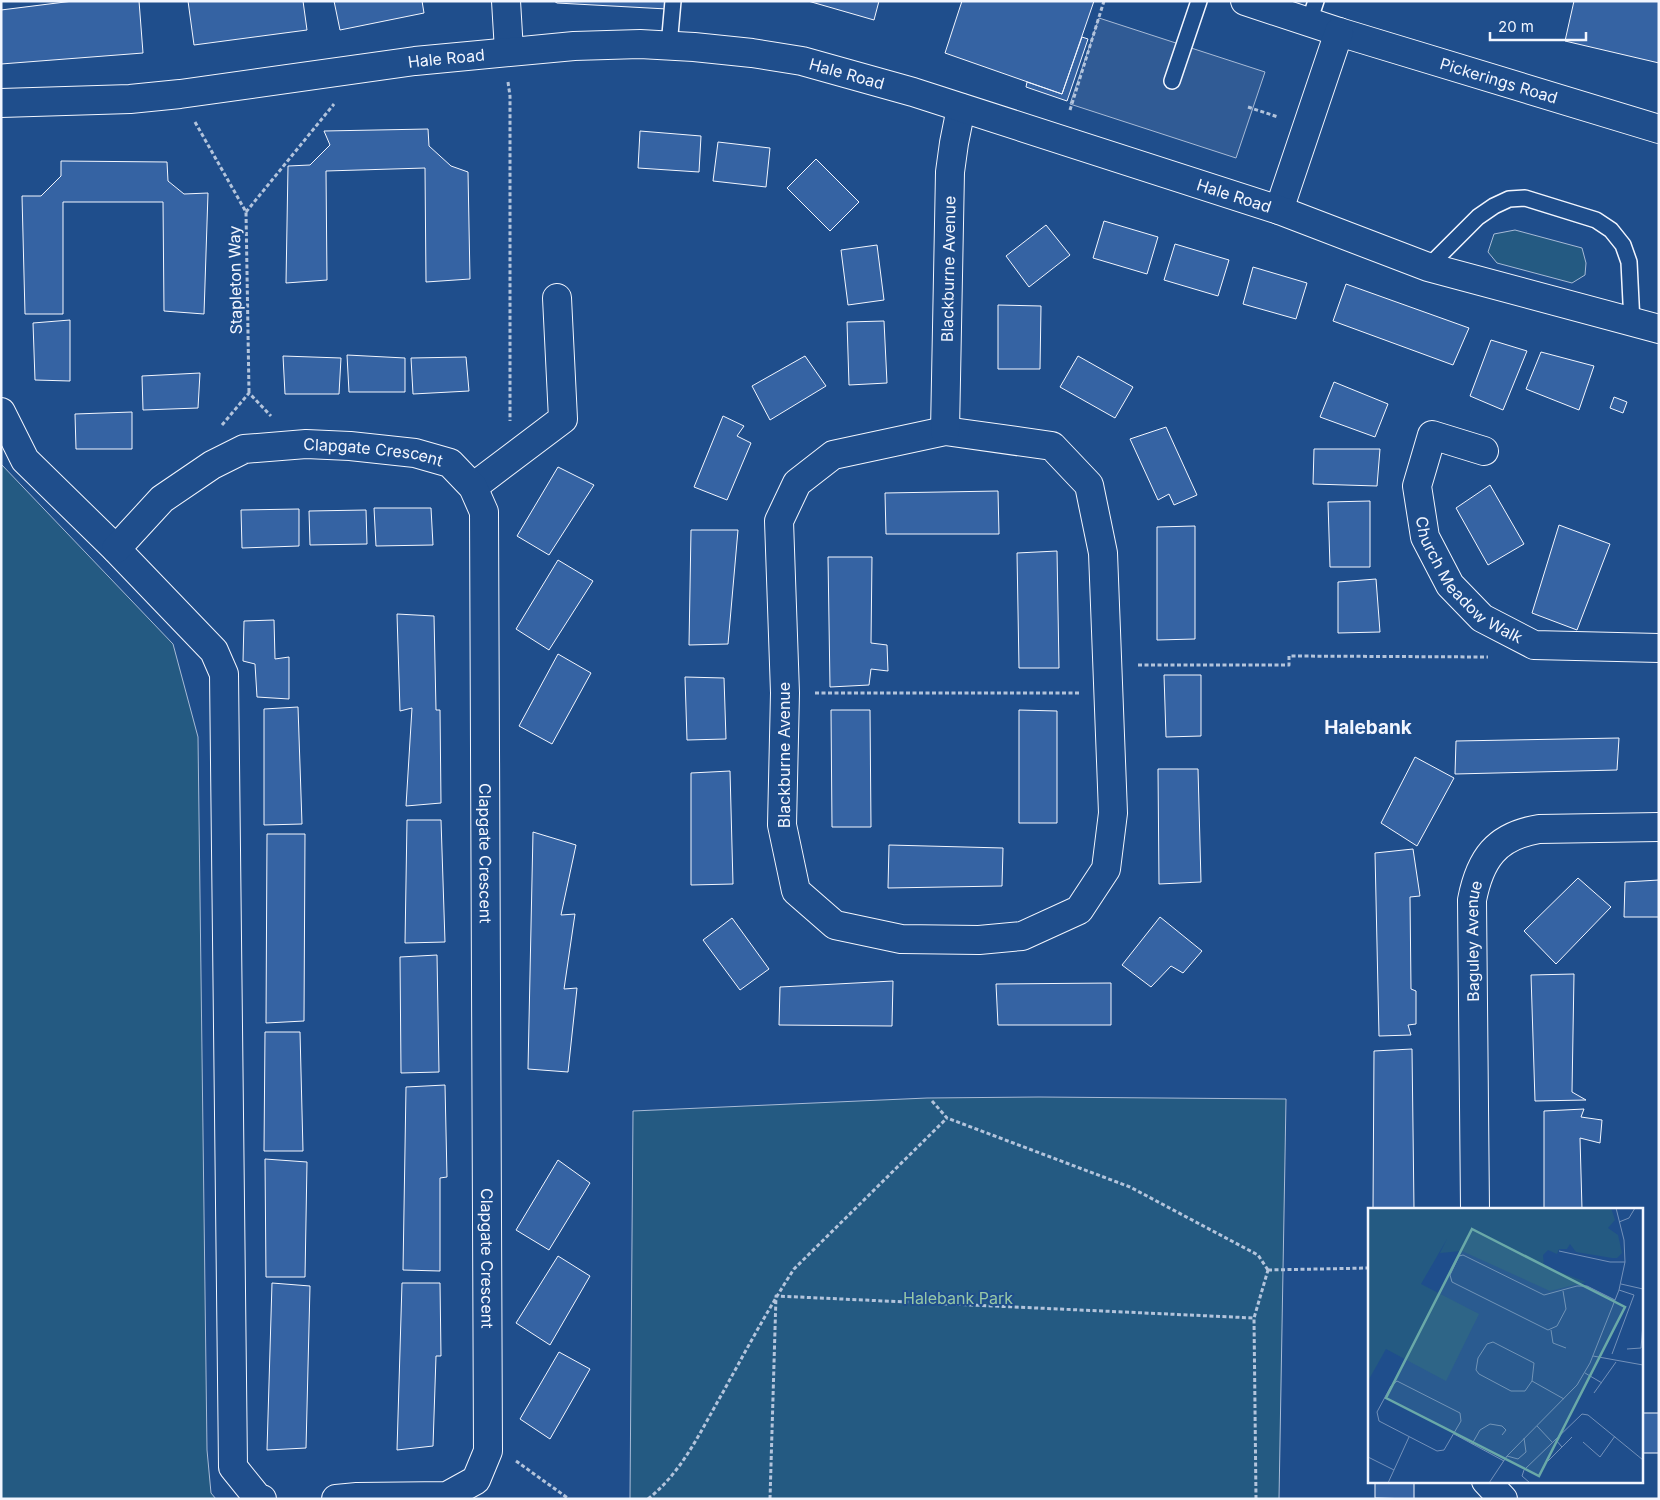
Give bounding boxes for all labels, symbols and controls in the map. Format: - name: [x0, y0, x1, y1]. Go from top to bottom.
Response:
- scale bar: [1490, 10, 1586, 42]
- text: 20 m: [1498, 17, 1534, 36]
- street label: Hale Road: [406, 44, 486, 72]
- street label: Pickerings Road: [1438, 53, 1560, 108]
- street label: Hale Road: [807, 54, 887, 94]
- street label: Hale Road: [1194, 174, 1274, 217]
- street label: Blackburne Avenue: [937, 196, 960, 342]
- street label: Stapleton Way: [224, 225, 246, 335]
- street label: Clapgate Crescent: [303, 434, 445, 470]
- street label: Church Meadow Walk: [1412, 515, 1526, 648]
- street label: Blackburne Avenue: [774, 682, 794, 828]
- district label: Halebank: [1324, 716, 1412, 739]
- street label: Clapgate Crescent: [475, 783, 496, 923]
- street label: Baguley Avenue: [1462, 878, 1486, 1002]
- street label: Clapgate Crescent: [477, 1188, 497, 1328]
- inset map: [1368, 1208, 1642, 1482]
- park label: Halebank Park: [903, 1288, 1013, 1308]

